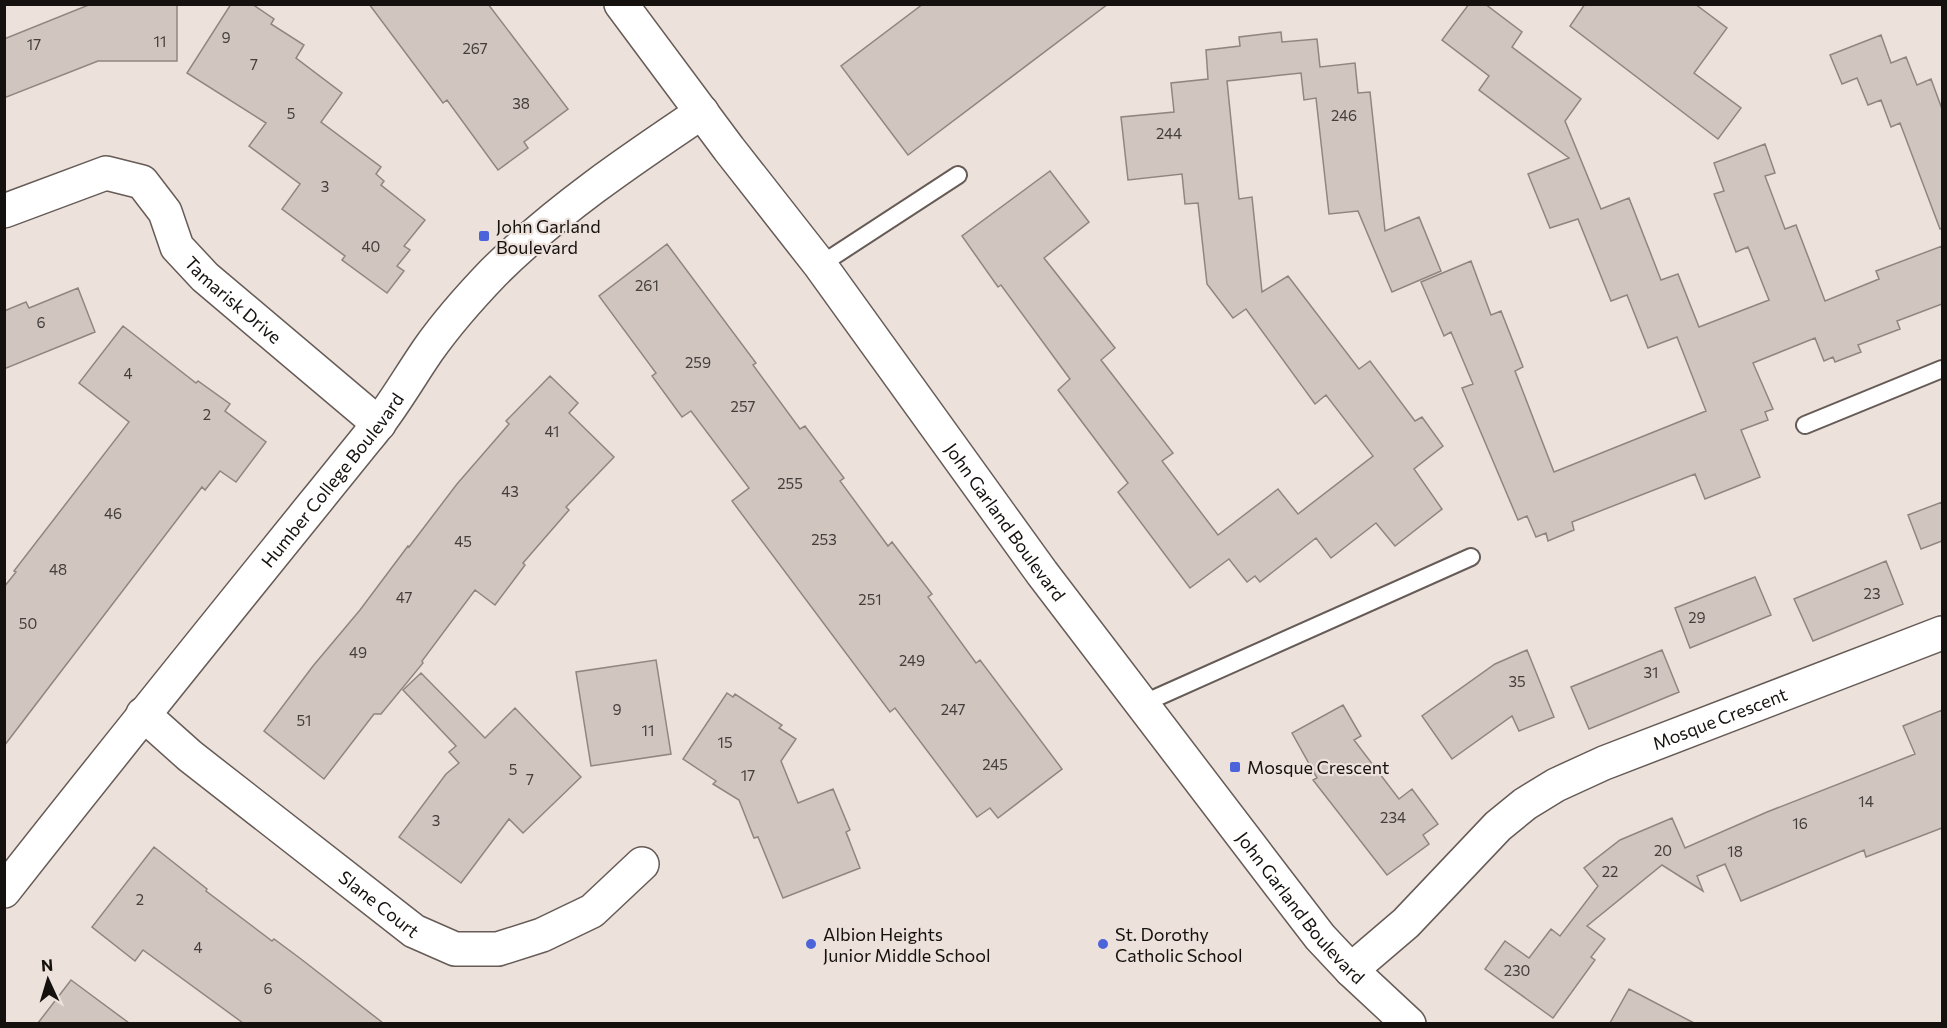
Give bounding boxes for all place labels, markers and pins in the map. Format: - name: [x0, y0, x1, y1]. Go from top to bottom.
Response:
- place label: John Garland Boulevard: [496, 215, 601, 258]
- marker: John Garland Boulevard: [477, 229, 491, 243]
- place label: Mosque Crescent: [1247, 756, 1389, 778]
- marker: Mosque Crescent: [1228, 760, 1242, 774]
- place label: Albion Heights Junior Middle School: [823, 923, 991, 966]
- place label: St. Dorothy Catholic School: [1115, 923, 1243, 966]
- marker: Albion Heights Junior Middle School: [804, 937, 818, 951]
- marker: St. Dorothy Catholic School: [1096, 937, 1110, 951]

